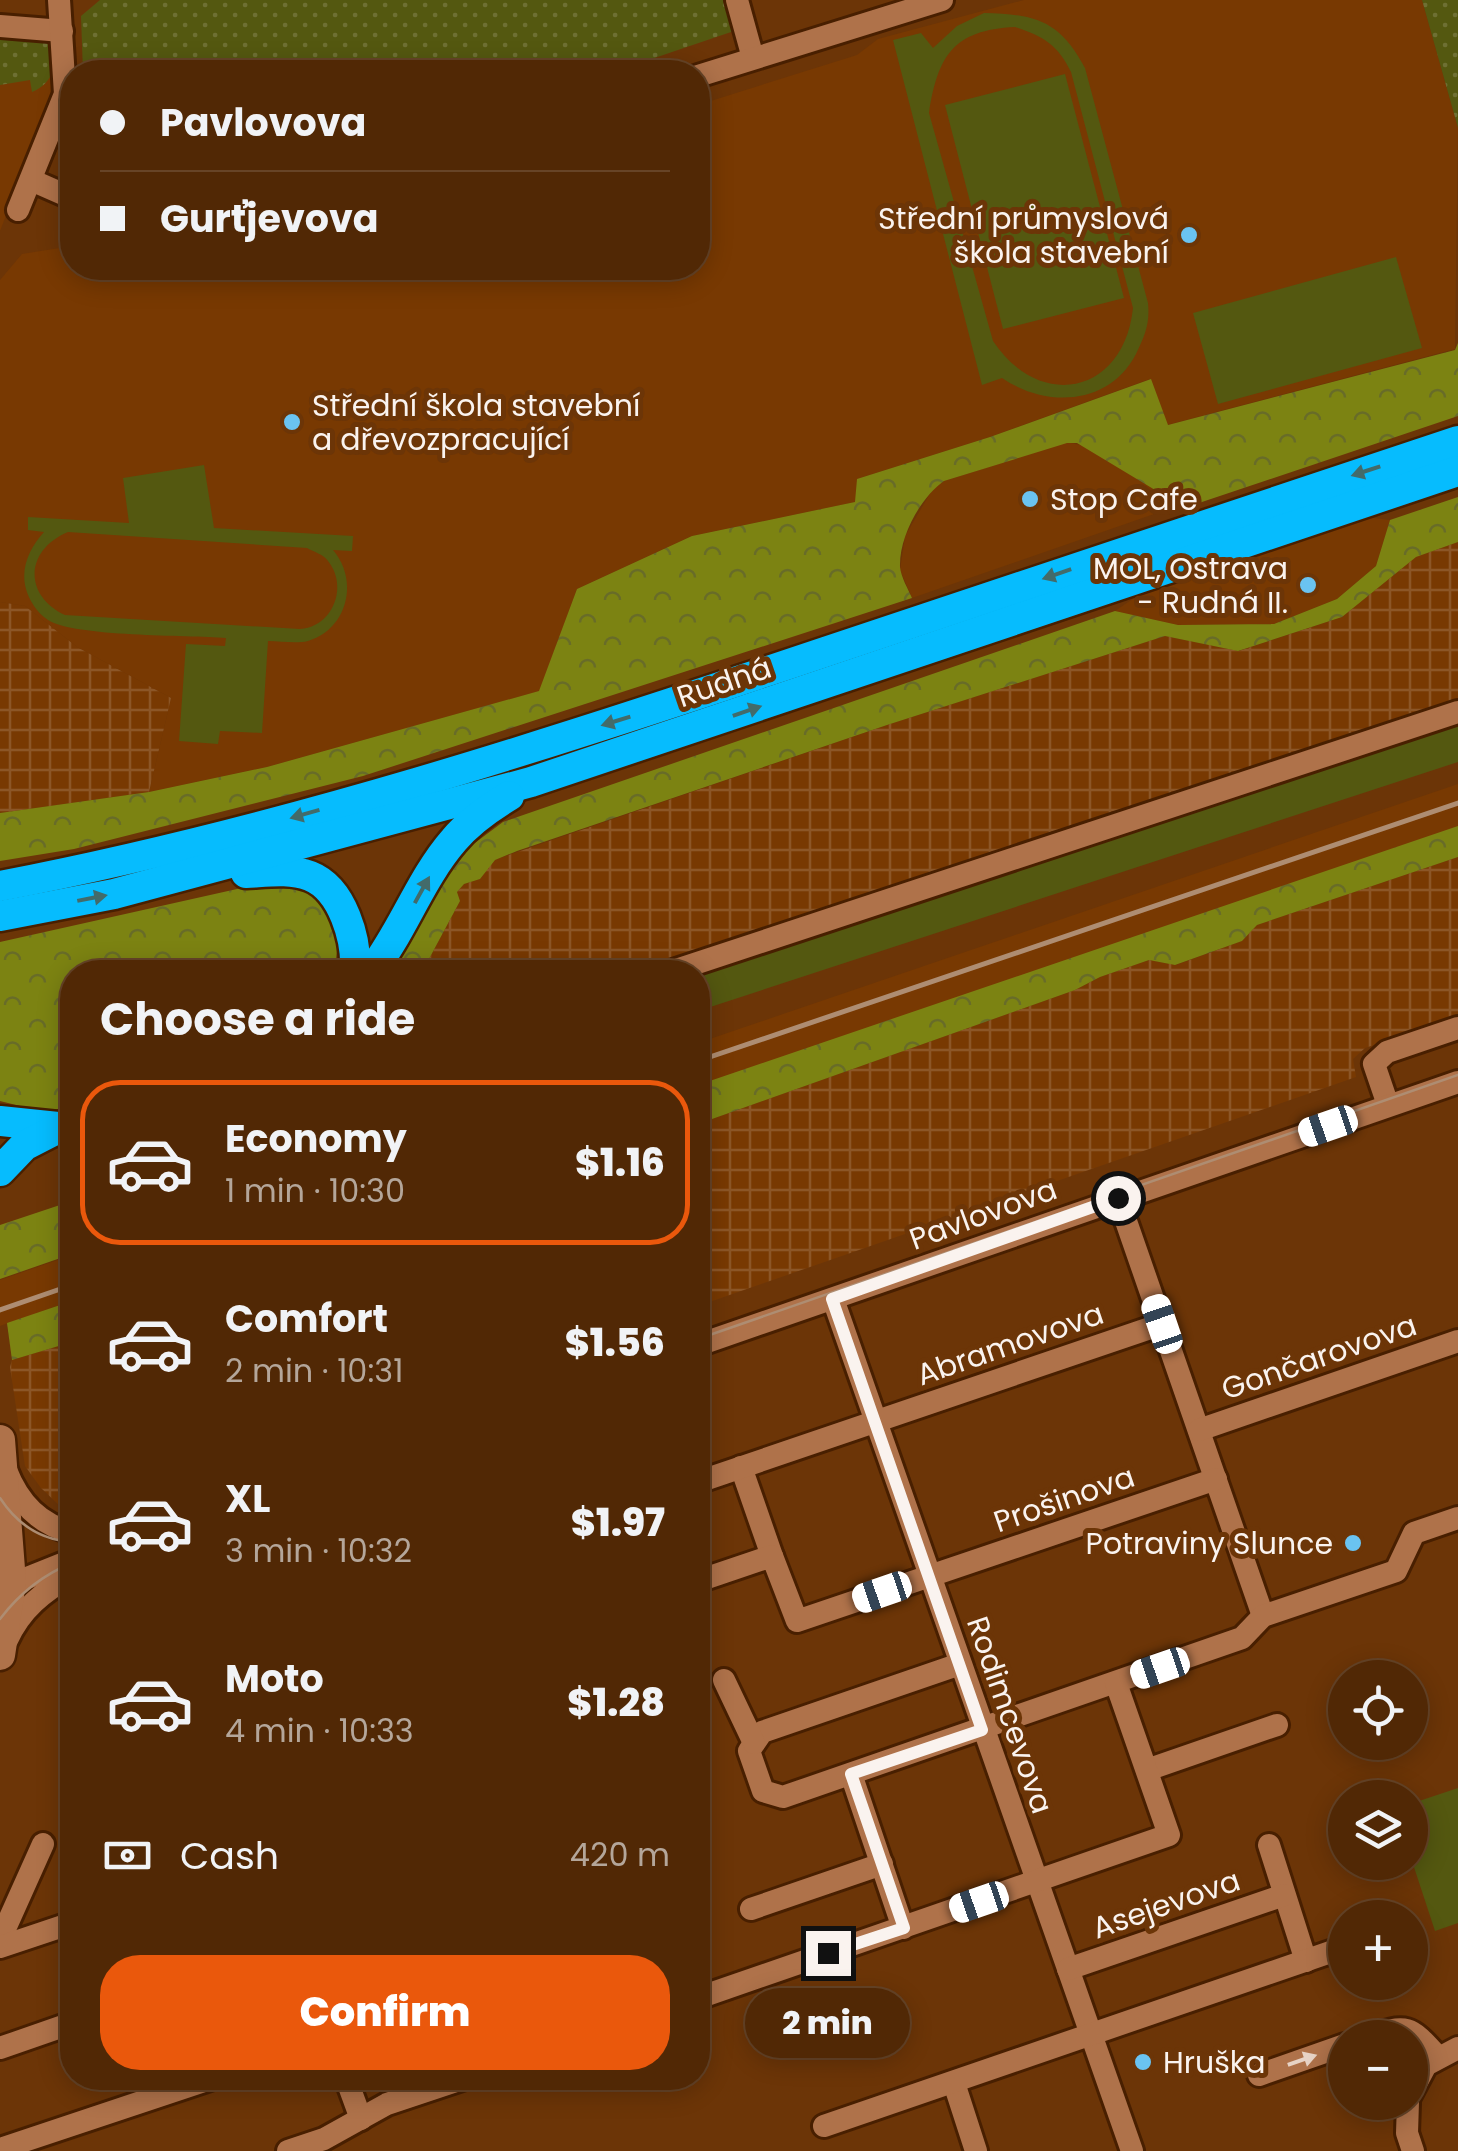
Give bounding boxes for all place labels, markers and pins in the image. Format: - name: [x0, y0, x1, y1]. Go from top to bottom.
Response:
- place label: Střední průmyslová škola stavební: [878, 197, 1169, 274]
- marker: Střední průmyslová škola stavební: [1178, 224, 1200, 246]
- place label: Střední škola stavební a dřevozpracující: [312, 384, 640, 461]
- marker: Střední škola stavební a dřevozpracující: [281, 411, 303, 433]
- place label: Stop Cafe: [1050, 478, 1198, 521]
- marker: Stop Cafe: [1019, 488, 1041, 510]
- place label: MOL, Ostrava - Rudná II.: [1093, 547, 1288, 624]
- marker: MOL, Ostrava - Rudná II.: [1297, 574, 1319, 596]
- place label: Potraviny Slunce: [1086, 1522, 1333, 1565]
- marker: Potraviny Slunce: [1342, 1532, 1364, 1554]
- place label: Hruška: [1163, 2041, 1266, 2084]
- marker: Hruška: [1132, 2051, 1154, 2073]

